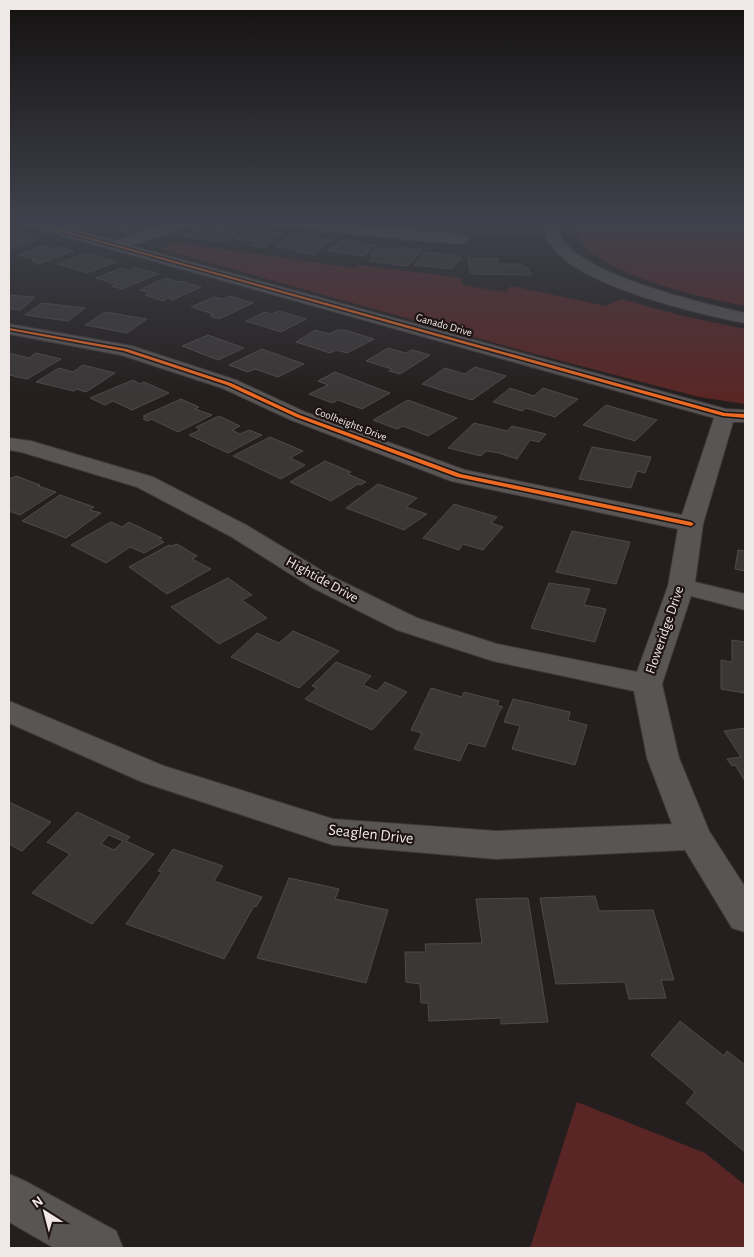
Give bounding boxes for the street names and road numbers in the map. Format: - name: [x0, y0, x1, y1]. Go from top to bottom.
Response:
- street label: Ganado Drive: [415, 312, 473, 338]
- street label: Coolheights Drive: [314, 405, 388, 443]
- street label: Hightide Drive: [284, 554, 360, 606]
- street label: Floweridge Drive: [643, 584, 687, 676]
- street label: Seaglen Drive: [328, 822, 414, 846]

